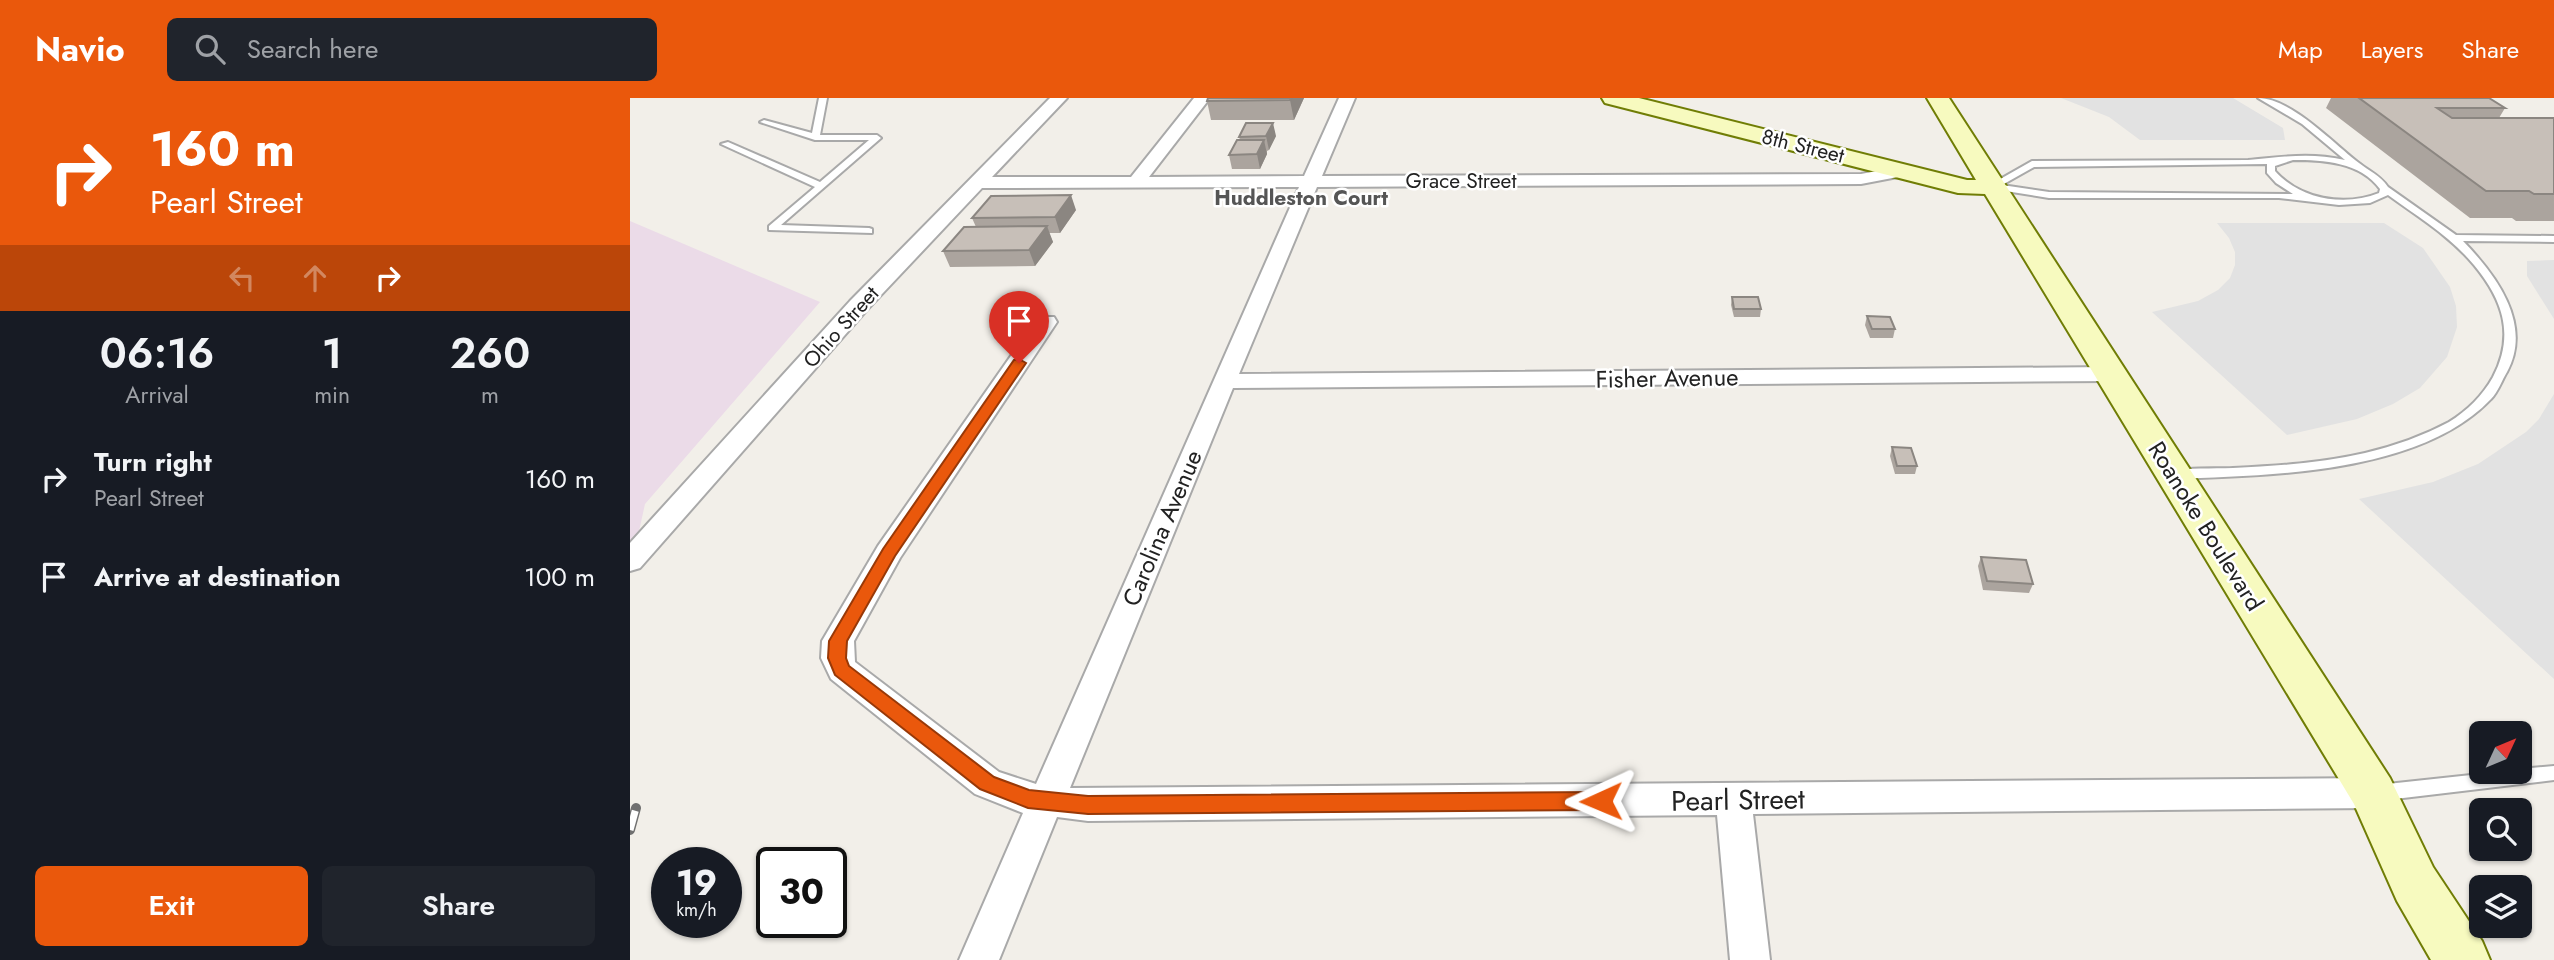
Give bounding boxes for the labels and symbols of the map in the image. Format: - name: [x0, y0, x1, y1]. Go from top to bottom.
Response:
- street label: 8th Street: [1759, 121, 1847, 171]
- street label: Grace Street: [1406, 166, 1516, 196]
- district label: Huddleston Court: [1214, 183, 1388, 213]
- street label: Ohio Street: [796, 279, 886, 375]
- pin: [989, 291, 1049, 363]
- street label: Fisher Avenue: [1595, 359, 1739, 397]
- street label: Roanoke Boulevard: [2140, 434, 2272, 618]
- street label: Carolina Avenue: [1113, 444, 1211, 612]
- north arrow: [2469, 721, 2532, 784]
- position arrow: [1564, 764, 1638, 838]
- street label: Pearl Street: [1671, 778, 1805, 822]
- speed limit sign: 30: [756, 847, 847, 938]

